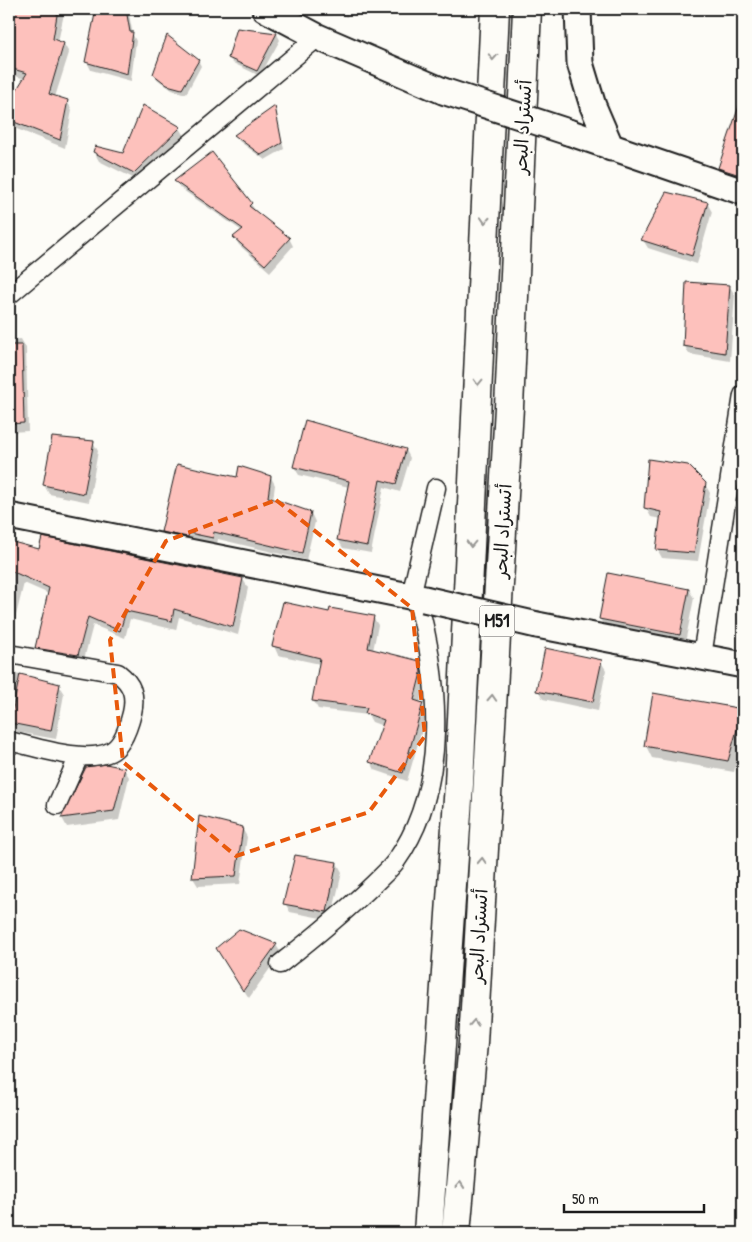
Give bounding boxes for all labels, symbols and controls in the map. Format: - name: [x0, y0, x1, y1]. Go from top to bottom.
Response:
- one-way arrow: [487, 54, 498, 62]
- street label: أتستراد البحر: [506, 79, 537, 177]
- one-way arrow: [480, 216, 490, 224]
- one-way arrow: [472, 378, 483, 386]
- street label: أتستراد البحر: [486, 483, 517, 581]
- one-way arrow: [465, 541, 476, 549]
- road number: M51: [480, 606, 514, 636]
- one-way arrow: [486, 694, 497, 702]
- one-way arrow: [477, 856, 488, 864]
- street label: أتستراد البحر: [462, 888, 493, 986]
- one-way arrow: [468, 1019, 479, 1027]
- one-way arrow: [454, 1180, 465, 1188]
- scale bar: [564, 1182, 704, 1214]
- text: 50 m: [572, 1188, 599, 1209]

